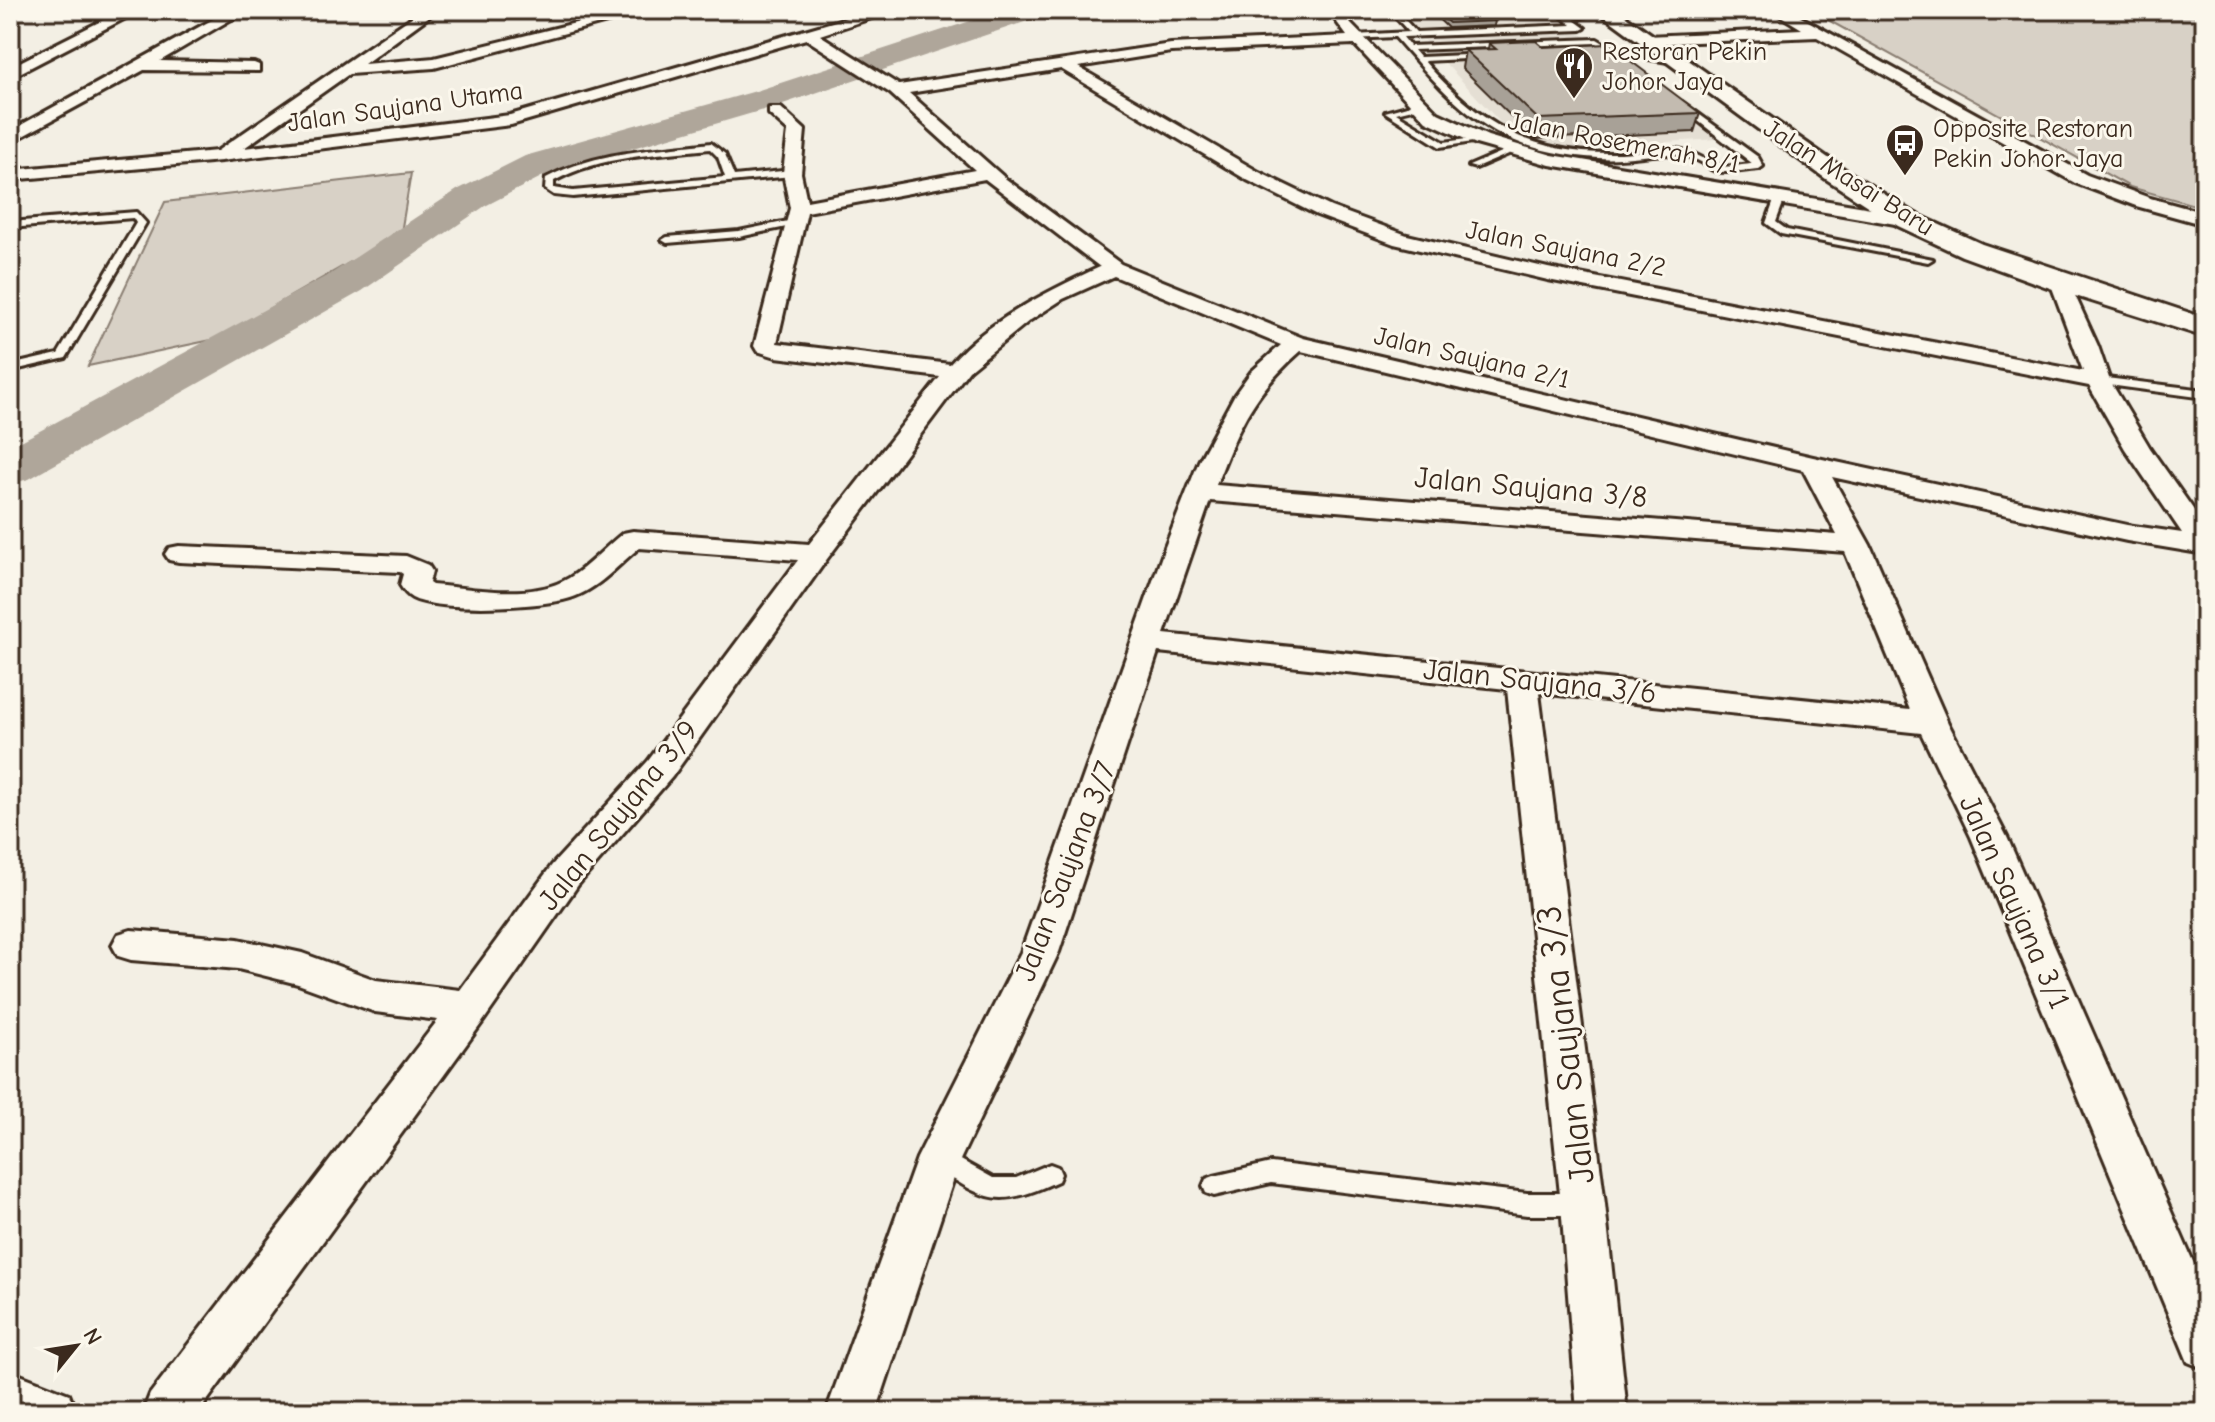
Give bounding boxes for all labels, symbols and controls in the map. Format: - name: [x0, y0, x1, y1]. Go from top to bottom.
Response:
- place label: Restoran Pekin Johor Jaya: [1602, 37, 1767, 97]
- restaurant icon: Restoran Pekin Johor Jaya: [1553, 45, 1595, 100]
- street label: Jalan Saujana Utama: [285, 76, 525, 138]
- street label: Jalan Rosemerah 8/1: [1505, 106, 1742, 180]
- street label: Jalan Masai Baru: [1758, 114, 1939, 242]
- place label: Opposite Restoran Pekin Johor Jaya: [1933, 114, 2133, 174]
- bus stop icon: Opposite Restoran Pekin Johor Jaya: [1884, 122, 1926, 177]
- street label: Jalan Saujana 2/2: [1463, 215, 1668, 283]
- street label: Jalan Saujana 2/1: [1371, 321, 1572, 395]
- street label: Jalan Saujana 3/8: [1413, 460, 1649, 515]
- street label: Jalan Saujana 3/6: [1422, 652, 1658, 711]
- street label: Jalan Saujana 3/9: [531, 713, 706, 917]
- street label: Jalan Saujana 3/7: [1007, 756, 1123, 986]
- street label: Jalan Saujana 3/1: [1952, 790, 2077, 1014]
- street label: Jalan Saujana 3/3: [1528, 903, 1603, 1186]
- north arrow: [36, 1306, 116, 1386]
- text: N: [78, 1324, 107, 1349]

